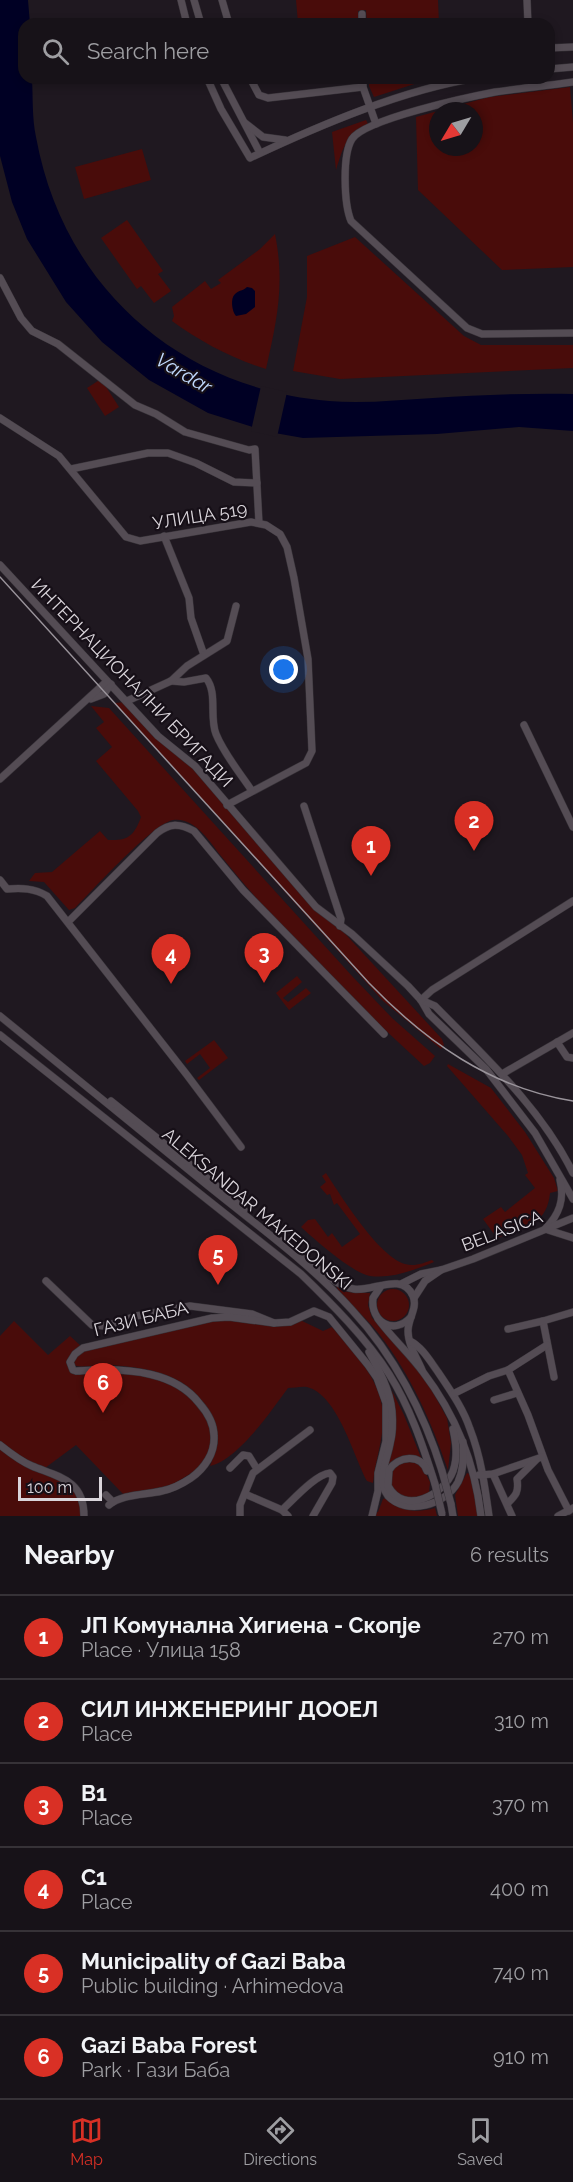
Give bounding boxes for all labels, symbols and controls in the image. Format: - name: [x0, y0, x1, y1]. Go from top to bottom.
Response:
- search box: [18, 18, 555, 84]
- icon: search: [39, 35, 72, 68]
- text: Search here: [87, 38, 209, 64]
- north arrow: [429, 102, 483, 156]
- water label: Vardar: [152, 347, 217, 399]
- street label: УЛИЦА 519: [151, 498, 249, 533]
- street label: ИНТЕРНАЦИОНАЛНИ БРИГАДИ: [27, 574, 238, 791]
- your location: [269, 655, 298, 684]
- pin: 2: [454, 802, 494, 851]
- pin: 1: [352, 826, 391, 876]
- pin: 4: [152, 934, 190, 984]
- pin: 3: [244, 934, 284, 983]
- street label: ALEKSANDAR MAKEDONSKI: [158, 1123, 356, 1294]
- street label: BELASICA: [458, 1205, 545, 1256]
- pin: 5: [198, 1236, 238, 1285]
- street label: ГАЗИ БАБА: [91, 1297, 190, 1340]
- pin: 6: [84, 1364, 122, 1413]
- scale bar: [18, 1474, 102, 1502]
- text: 100 m: [27, 1478, 72, 1497]
- text: Nearby: [24, 1540, 114, 1570]
- text: 6 results: [470, 1543, 549, 1567]
- text: ЈП Комунална Хигиена - Скопје: [81, 1612, 421, 1638]
- text: 1: [39, 1625, 48, 1649]
- text: 270 m: [492, 1625, 549, 1649]
- text: Place · Улица 158: [81, 1638, 241, 1662]
- text: СИЛ ИНЖЕНЕРИНГ ДООЕЛ: [81, 1696, 378, 1722]
- text: 2: [38, 1709, 49, 1733]
- text: 310 m: [494, 1709, 549, 1733]
- text: Place: [81, 1722, 132, 1746]
- text: B1: [81, 1780, 107, 1806]
- text: 3: [38, 1793, 49, 1817]
- text: 370 m: [492, 1793, 549, 1817]
- text: Place: [81, 1806, 132, 1830]
- text: C1: [81, 1864, 107, 1890]
- text: 4: [38, 1877, 49, 1901]
- text: 400 m: [490, 1877, 549, 1901]
- text: Place: [81, 1890, 132, 1914]
- text: Municipality of Gazi Baba: [81, 1948, 346, 1974]
- text: 5: [38, 1961, 49, 1985]
- text: 740 m: [493, 1961, 549, 1985]
- text: Public building · Arhimedova: [81, 1974, 344, 1998]
- text: Gazi Baba Forest: [81, 2032, 257, 2058]
- text: 6: [37, 2045, 50, 2069]
- text: 910 m: [493, 2045, 549, 2069]
- text: Park · Гази Баба: [81, 2058, 230, 2082]
- tab: Map: [70, 2114, 103, 2169]
- tab: Directions: [243, 2114, 317, 2169]
- tab: Saved: [457, 2114, 503, 2169]

